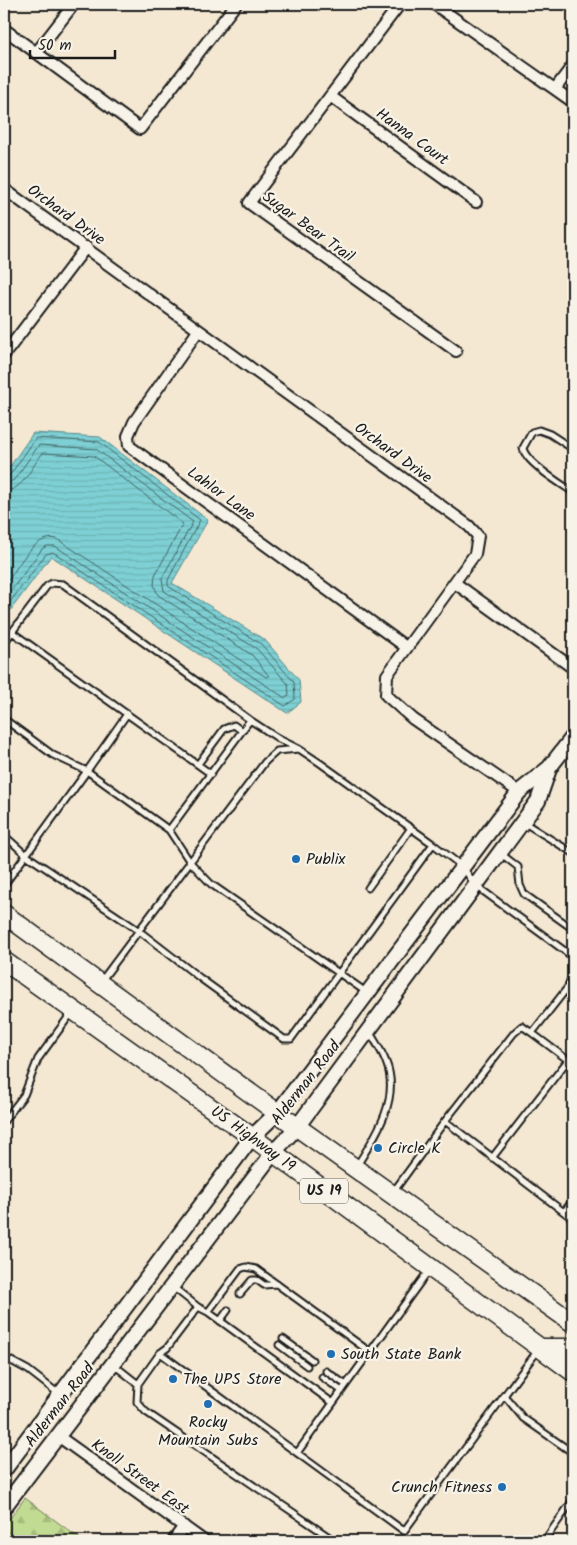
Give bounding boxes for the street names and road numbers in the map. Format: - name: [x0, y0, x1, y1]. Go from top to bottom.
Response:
- street label: Hanna Court: [370, 102, 454, 173]
- street label: Orchard Drive: [22, 178, 110, 252]
- street label: Sugar Bear Trail: [257, 185, 359, 269]
- street label: Orchard Drive: [349, 416, 437, 490]
- street label: Lahlor Lane: [181, 460, 261, 528]
- street label: Alderman Road: [265, 1035, 348, 1131]
- street label: US Highway 19: [205, 1099, 301, 1179]
- road number: US 19: [300, 1178, 348, 1204]
- street label: Alderman Road: [19, 1357, 102, 1453]
- street label: Knoll Street East: [86, 1433, 195, 1522]

